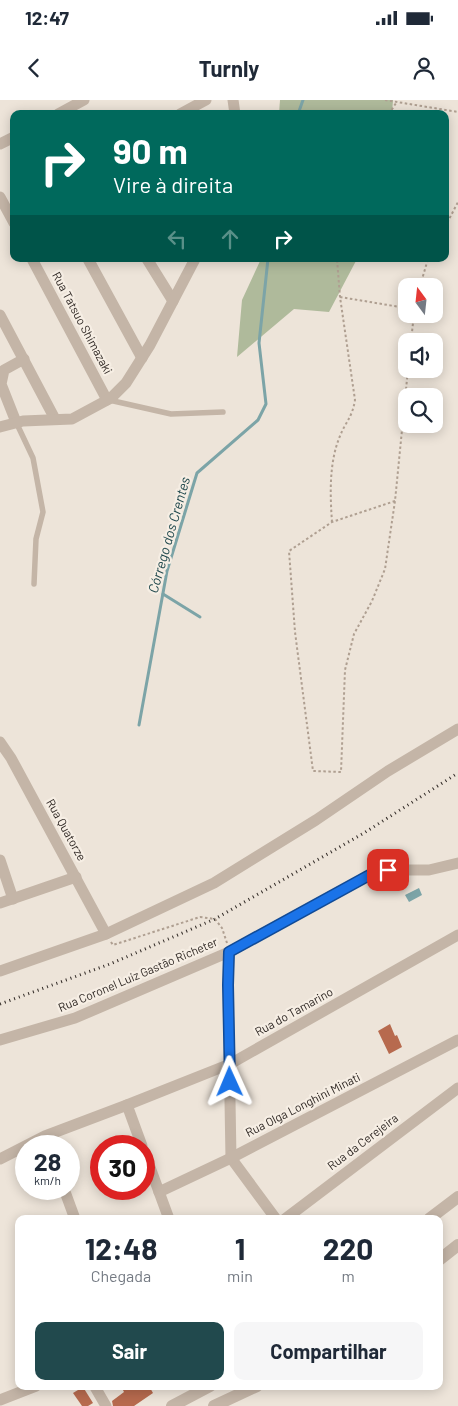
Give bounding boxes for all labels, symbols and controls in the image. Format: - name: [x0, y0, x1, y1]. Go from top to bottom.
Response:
- text: 12:47: [25, 6, 69, 29]
- icon: back: [20, 54, 48, 82]
- icon: person: [410, 54, 438, 82]
- text: Turnly: [199, 55, 259, 81]
- text: 90 m: [113, 129, 188, 171]
- icon: right: [30, 130, 95, 195]
- text: Vire à direita: [113, 171, 233, 197]
- icon: left: [163, 225, 191, 253]
- icon: ahead: [216, 225, 244, 253]
- icon: right: [269, 225, 297, 253]
- street label: Rua Tatsuo Shimazaki: [50, 269, 116, 376]
- north arrow: [398, 278, 442, 322]
- map controls: [398, 278, 443, 433]
- button: sound: [398, 333, 443, 378]
- button: search: [398, 388, 443, 433]
- water label: Córrego dos Crentes: [144, 474, 193, 595]
- street label: Rua Quatorze: [44, 796, 90, 863]
- pin: [367, 849, 409, 891]
- icon: arrive: [374, 856, 402, 884]
- street label: Rua Coronel Luiz Gastão Richeter: [56, 934, 220, 1014]
- street label: Rua do Tamarino: [252, 984, 335, 1038]
- position arrow: [203, 1055, 255, 1107]
- street label: Rua Olga Longhini Minati: [243, 1069, 362, 1139]
- street label: Rua da Cerejeira: [324, 1110, 400, 1172]
- speed limit sign: 30: [90, 1135, 155, 1200]
- text: 28: [34, 1146, 61, 1176]
- text: km/h: [34, 1173, 61, 1187]
- text: 12:48: [85, 1230, 157, 1266]
- text: 1: [235, 1230, 245, 1266]
- text: 220: [323, 1230, 373, 1266]
- text: Chegada: [91, 1266, 151, 1285]
- text: min: [227, 1266, 253, 1285]
- text: m: [341, 1266, 355, 1285]
- button: Sair: [35, 1322, 224, 1380]
- button: Compartilhar: [234, 1322, 423, 1380]

